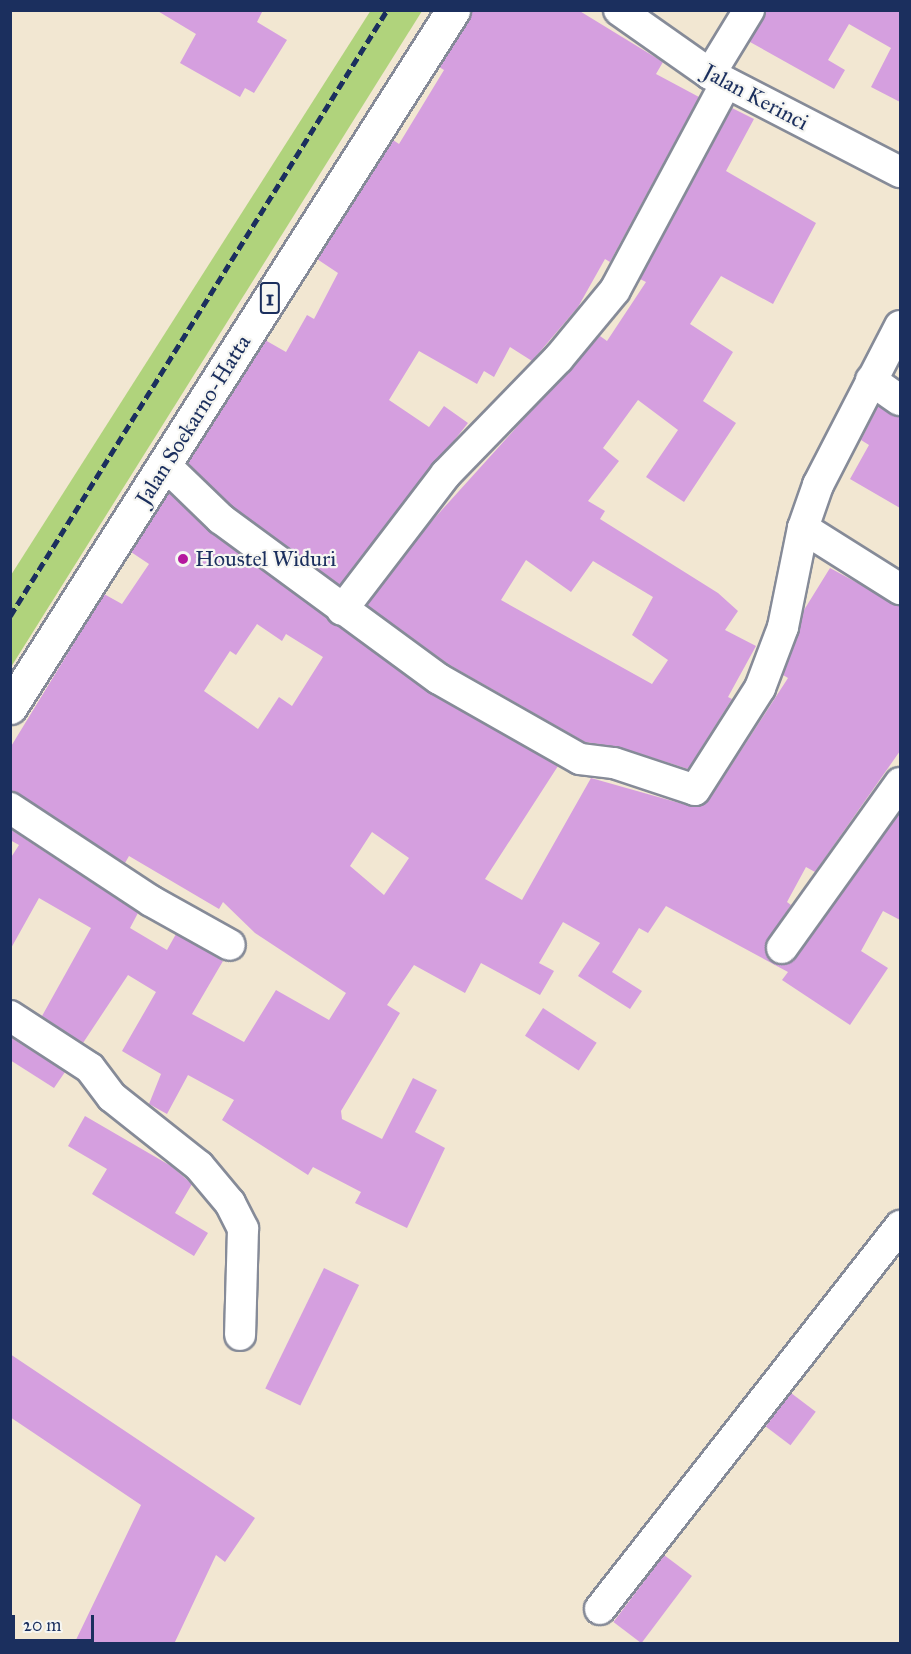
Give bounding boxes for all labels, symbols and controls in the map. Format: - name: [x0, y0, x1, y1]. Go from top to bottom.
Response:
- street label: Jalan Kerinci: [699, 58, 813, 136]
- road number: 1: [260, 280, 280, 316]
- street label: Jalan Soekarno-Hatta: [130, 330, 256, 510]
- place label: Houstel Widuri: [195, 546, 336, 572]
- marker: Houstel Widuri: [176, 552, 190, 566]
- scale bar: [15, 1603, 98, 1641]
- text: 20 m: [23, 1614, 61, 1636]

